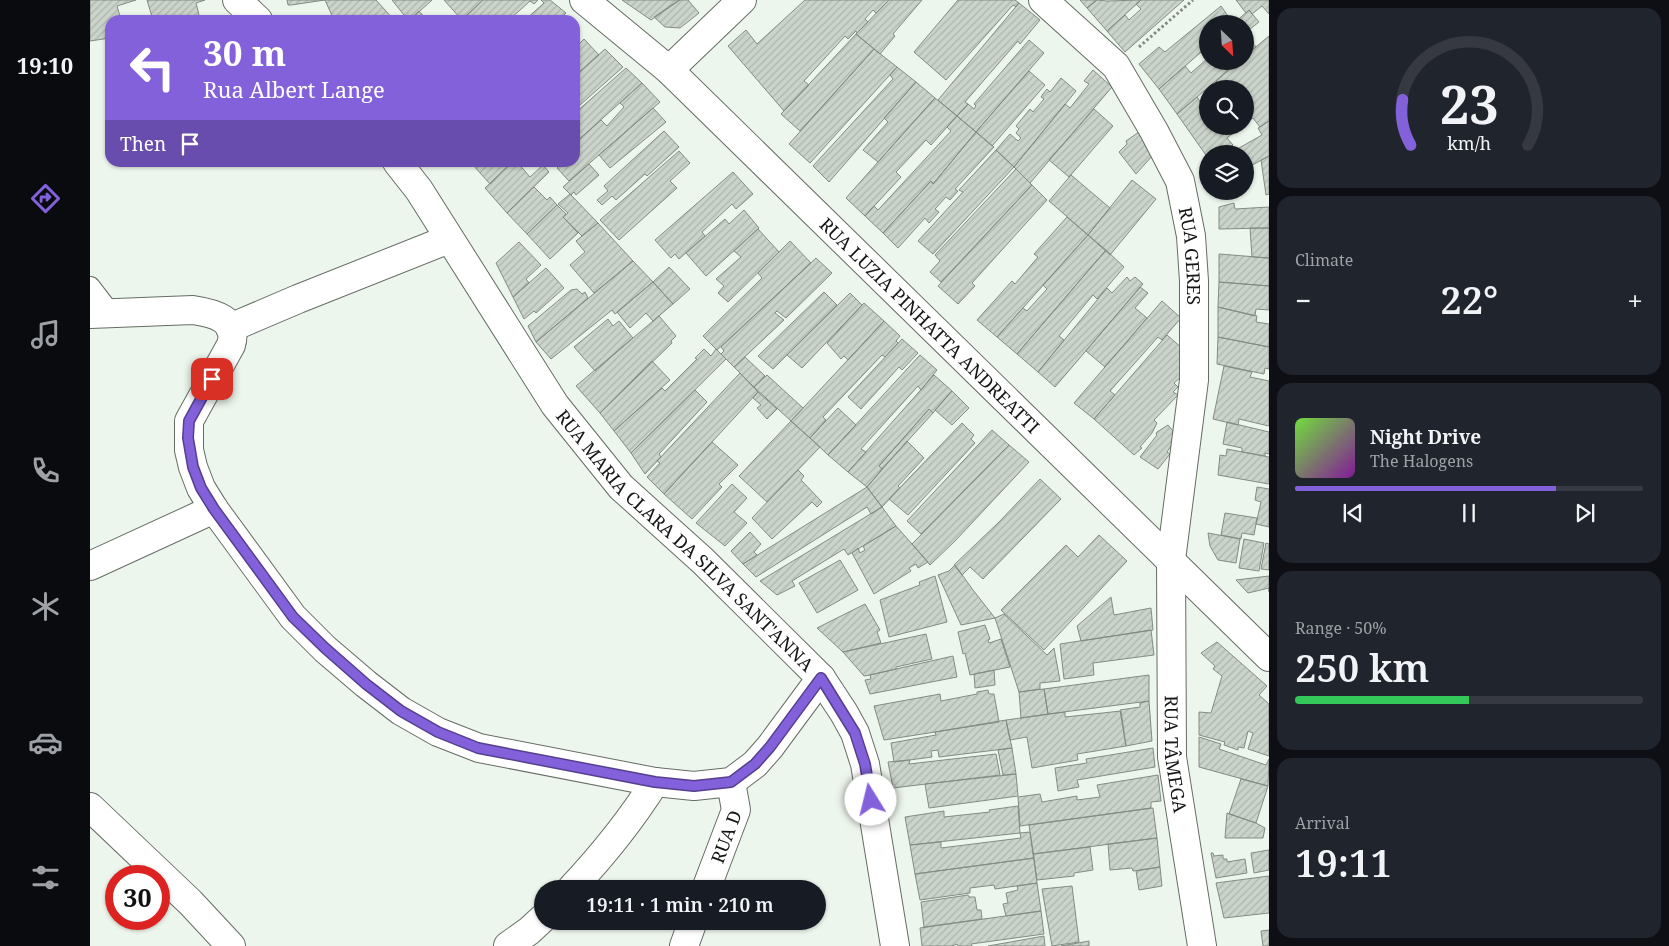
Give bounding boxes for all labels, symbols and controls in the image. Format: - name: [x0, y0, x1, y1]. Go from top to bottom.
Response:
- north arrow: [1199, 15, 1254, 70]
- map controls: [1199, 15, 1254, 200]
- text: 30 m: [203, 29, 286, 76]
- icon: left: [120, 35, 185, 100]
- text: 19:10: [17, 50, 73, 80]
- text: 23: [1440, 68, 1498, 139]
- text: Rua Albert Lange: [203, 74, 385, 104]
- button: search: [1199, 80, 1254, 135]
- icon: arrive: [176, 130, 204, 158]
- text: Then: [120, 131, 166, 157]
- text: km/h: [1447, 131, 1491, 155]
- button: layers: [1199, 145, 1254, 200]
- icon: directions: [28, 181, 63, 216]
- street label: RUA GERES: [1173, 205, 1206, 305]
- street label: RUA LUZIA PINHATTA ANDREATTI: [815, 212, 1045, 438]
- text: Climate: [1295, 249, 1353, 271]
- text: 22°: [1440, 273, 1498, 325]
- text: −: [1295, 281, 1311, 319]
- text: +: [1627, 281, 1643, 319]
- icon: music: [28, 317, 63, 352]
- pin: [191, 358, 233, 400]
- icon: arrive: [198, 365, 226, 393]
- street label: RUA MARIA CLARA DA SILVA SANT'ANNA: [551, 404, 819, 676]
- text: Night Drive: [1370, 424, 1481, 450]
- text: The Halogens: [1370, 450, 1473, 472]
- icon: phone: [28, 453, 63, 488]
- icon: previous: [1339, 499, 1367, 527]
- icon: pause: [1455, 499, 1483, 527]
- icon: next: [1571, 499, 1599, 527]
- icon: climate: [28, 589, 63, 624]
- text: Range · 50%: [1295, 617, 1387, 639]
- text: 250 km: [1295, 641, 1429, 693]
- street label: RUA TÂMEGA: [1160, 695, 1193, 815]
- icon: car: [28, 725, 63, 760]
- position arrow: [844, 773, 896, 825]
- street label: RUA D: [705, 807, 747, 866]
- text: Arrival: [1295, 812, 1350, 834]
- text: 19:11: [1295, 836, 1392, 888]
- icon: filters: [28, 860, 63, 895]
- speed limit sign: 30: [105, 865, 170, 930]
- text: 19:11 · 1 min · 210 m: [586, 892, 774, 918]

